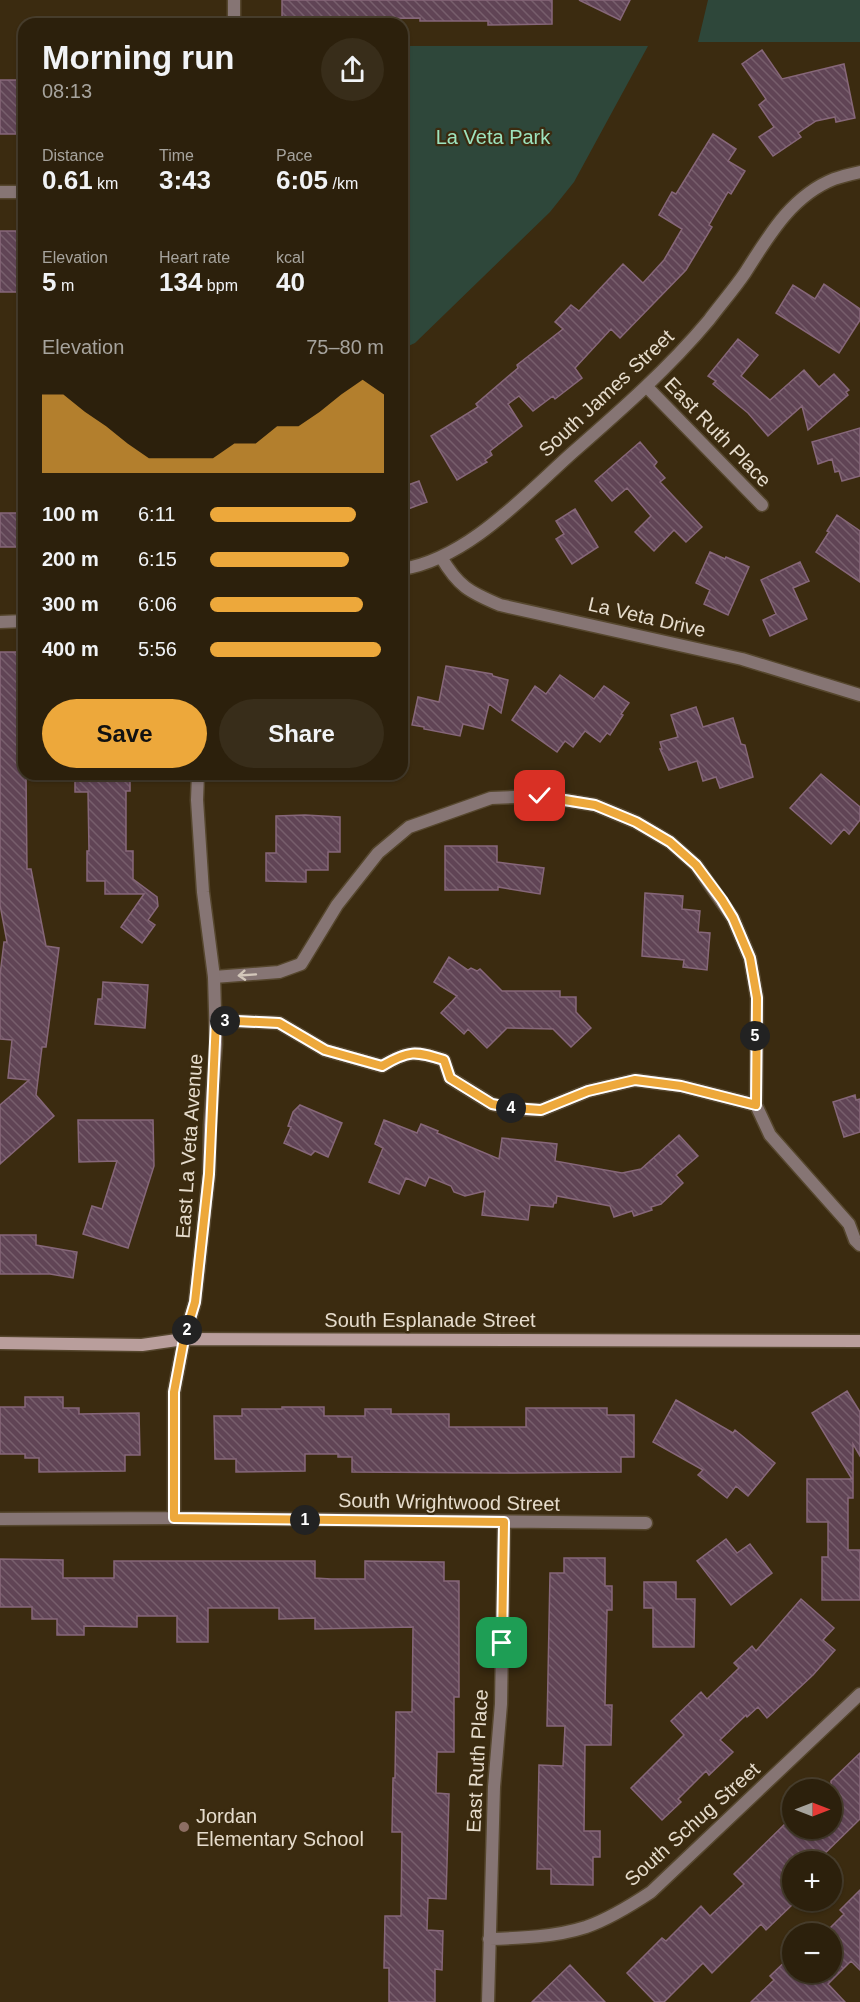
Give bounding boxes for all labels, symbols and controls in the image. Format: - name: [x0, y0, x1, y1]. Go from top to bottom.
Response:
- button: share: [321, 38, 384, 101]
- text: Morning run: [42, 39, 234, 76]
- text: 08:13: [42, 80, 92, 102]
- park label: La Veta Park: [436, 126, 551, 148]
- text: Distance: [42, 147, 104, 164]
- text: Time: [159, 147, 194, 164]
- text: Pace: [276, 147, 312, 164]
- text: 0.61: [42, 165, 93, 195]
- text: 3:43: [159, 165, 211, 195]
- text: 6:05: [276, 165, 328, 195]
- text: km: [93, 175, 118, 192]
- text: /km: [328, 175, 358, 192]
- text: Elevation: [42, 249, 108, 266]
- text: Heart rate: [159, 249, 230, 266]
- text: kcal: [276, 249, 304, 266]
- text: 5: [42, 267, 56, 297]
- text: 134: [159, 267, 202, 297]
- text: 40: [276, 267, 305, 297]
- text: m: [56, 277, 74, 294]
- text: bpm: [202, 277, 238, 294]
- street label: South James Street: [534, 325, 678, 461]
- text: Elevation: [42, 336, 124, 358]
- text: 75–80 m: [306, 336, 384, 358]
- street label: East Ruth Place: [660, 373, 776, 491]
- text: 100 m: [42, 503, 99, 525]
- text: 6:11: [138, 503, 175, 525]
- text: 200 m: [42, 548, 99, 570]
- text: 6:15: [138, 548, 177, 570]
- text: 300 m: [42, 593, 99, 615]
- text: 6:06: [138, 593, 177, 615]
- street label: La Veta Drive: [586, 593, 708, 641]
- text: 400 m: [42, 638, 99, 660]
- text: 5:56: [138, 638, 177, 660]
- button: Save: [42, 699, 207, 768]
- button: Share: [219, 699, 384, 768]
- pin: [514, 770, 565, 821]
- icon: check: [523, 779, 556, 812]
- one-way arrow: [237, 969, 257, 980]
- pin: 3: [210, 1006, 240, 1036]
- text: 3: [221, 1012, 229, 1029]
- pin: 5: [740, 1021, 770, 1051]
- text: 5: [751, 1027, 759, 1044]
- street label: East La Veta Avenue: [172, 1053, 206, 1239]
- pin: 4: [496, 1093, 526, 1123]
- text: 4: [507, 1099, 515, 1116]
- street label: South Esplanade Street: [324, 1309, 536, 1331]
- pin: 2: [172, 1315, 202, 1345]
- text: 2: [183, 1321, 191, 1338]
- street label: South Wrightwood Street: [338, 1489, 561, 1515]
- pin: 1: [290, 1505, 320, 1535]
- text: 1: [301, 1511, 309, 1528]
- pin: [476, 1617, 527, 1668]
- icon: arrive: [485, 1626, 518, 1659]
- street label: East Ruth Place: [462, 1689, 492, 1833]
- street label: South Schug Street: [620, 1758, 764, 1890]
- north arrow: [782, 1779, 842, 1839]
- map controls: [782, 1779, 842, 1983]
- place label: Jordan Elementary School: [196, 1805, 364, 1850]
- marker: Jordan Elementary School: [177, 1820, 191, 1834]
- button: +: [782, 1851, 842, 1911]
- button: −: [782, 1923, 842, 1983]

